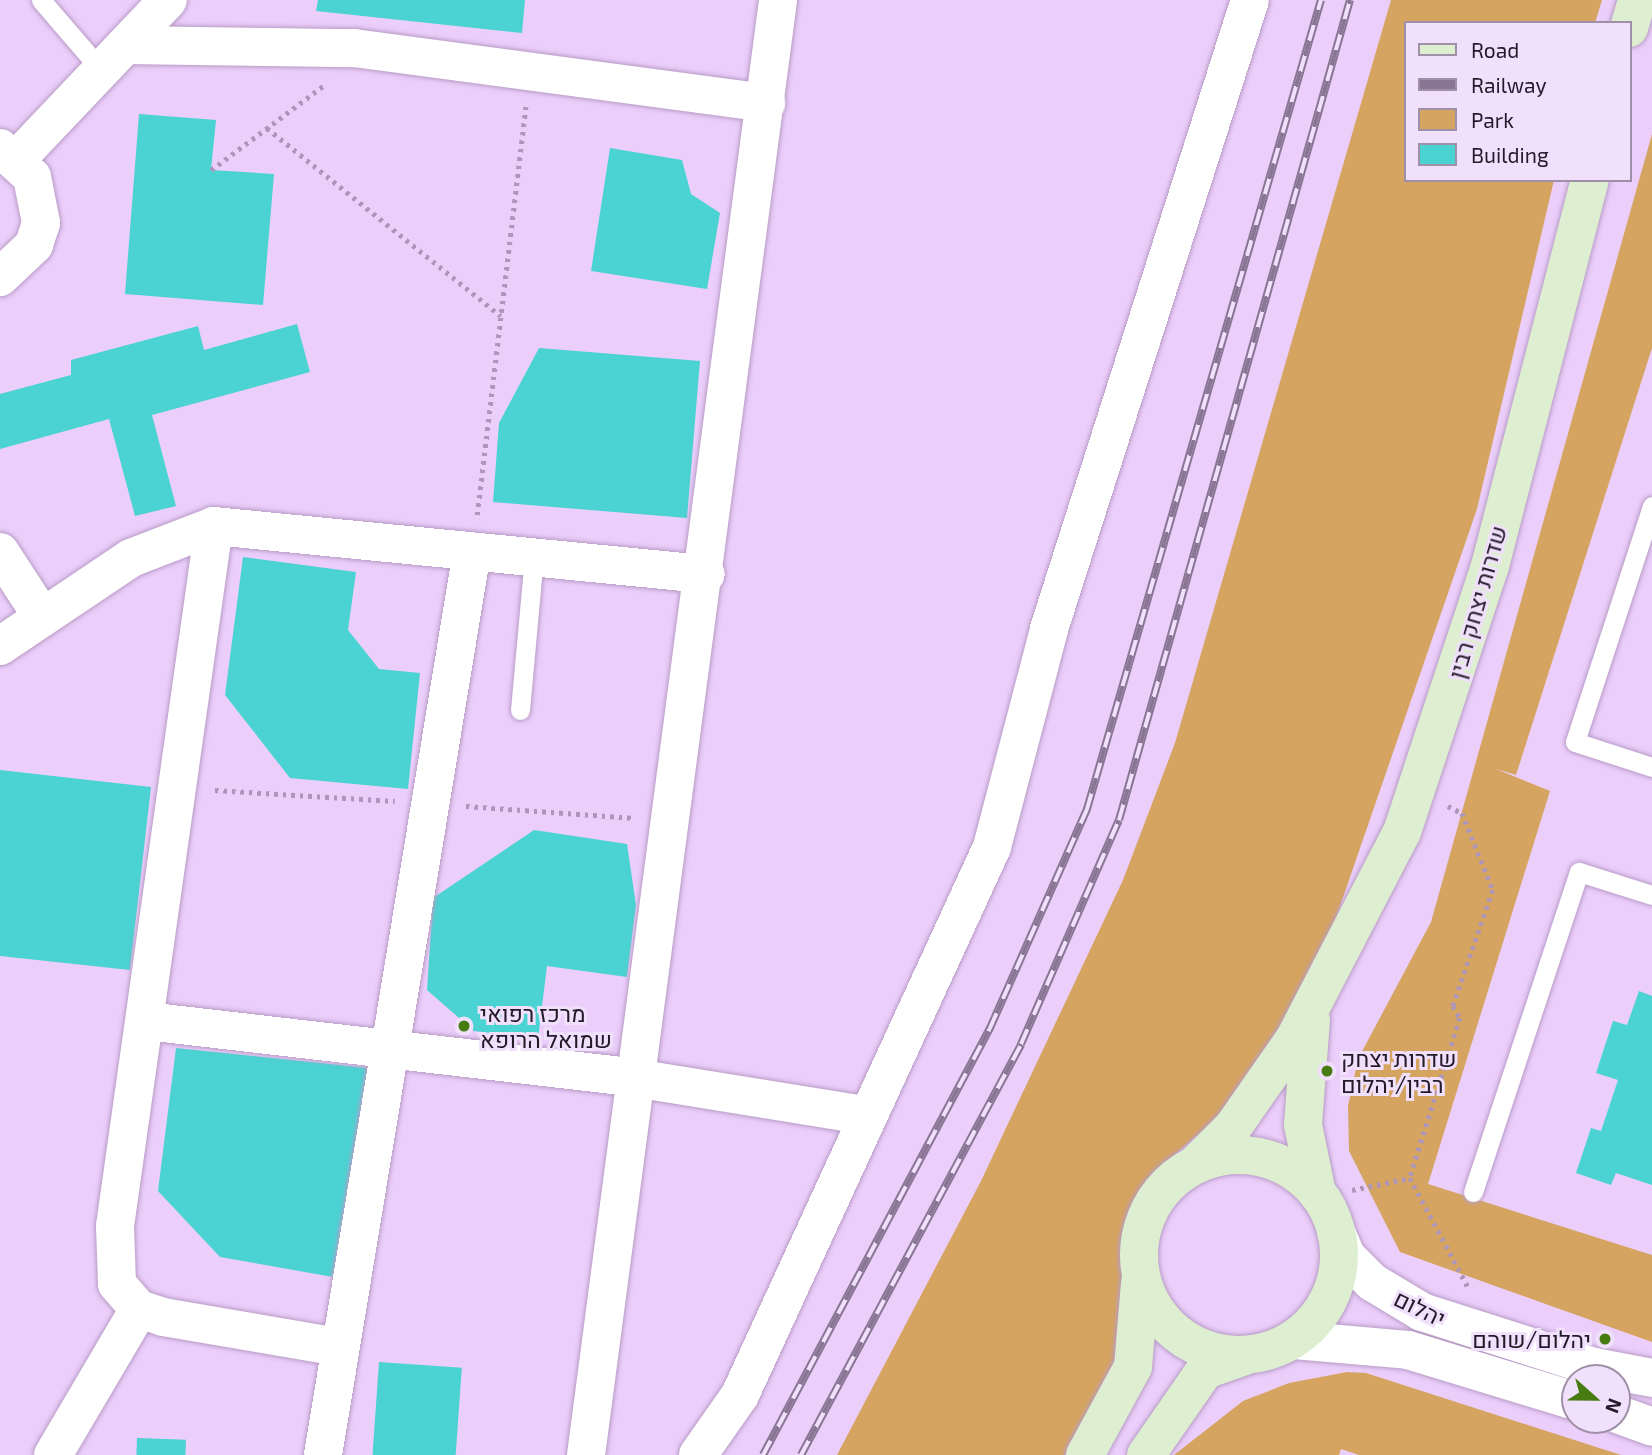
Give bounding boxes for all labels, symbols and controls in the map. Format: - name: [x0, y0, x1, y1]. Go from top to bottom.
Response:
- legend: [1404, 21, 1631, 182]
- text: Road: [1471, 37, 1519, 62]
- text: Railway: [1471, 72, 1547, 97]
- text: Park: [1471, 107, 1514, 132]
- text: Building: [1471, 142, 1549, 167]
- street label: שדרות יצחק רבין: [1442, 522, 1512, 682]
- place label: מרכז רפואי שמואל הרופא: [480, 999, 612, 1053]
- marker: מרכז רפואי שמואל הרופא: [454, 1016, 474, 1036]
- place label: שדרות יצחק רבין/יהלום: [1341, 1044, 1457, 1098]
- marker: שדרות יצחק רבין/יהלום: [1319, 1063, 1335, 1079]
- street label: יהלום: [1390, 1284, 1450, 1332]
- place label: יהלום/שוהם: [1472, 1325, 1591, 1353]
- marker: יהלום/שוהם: [1597, 1331, 1613, 1347]
- north arrow: [1561, 1364, 1631, 1434]
- text: N: [1601, 1395, 1627, 1417]

